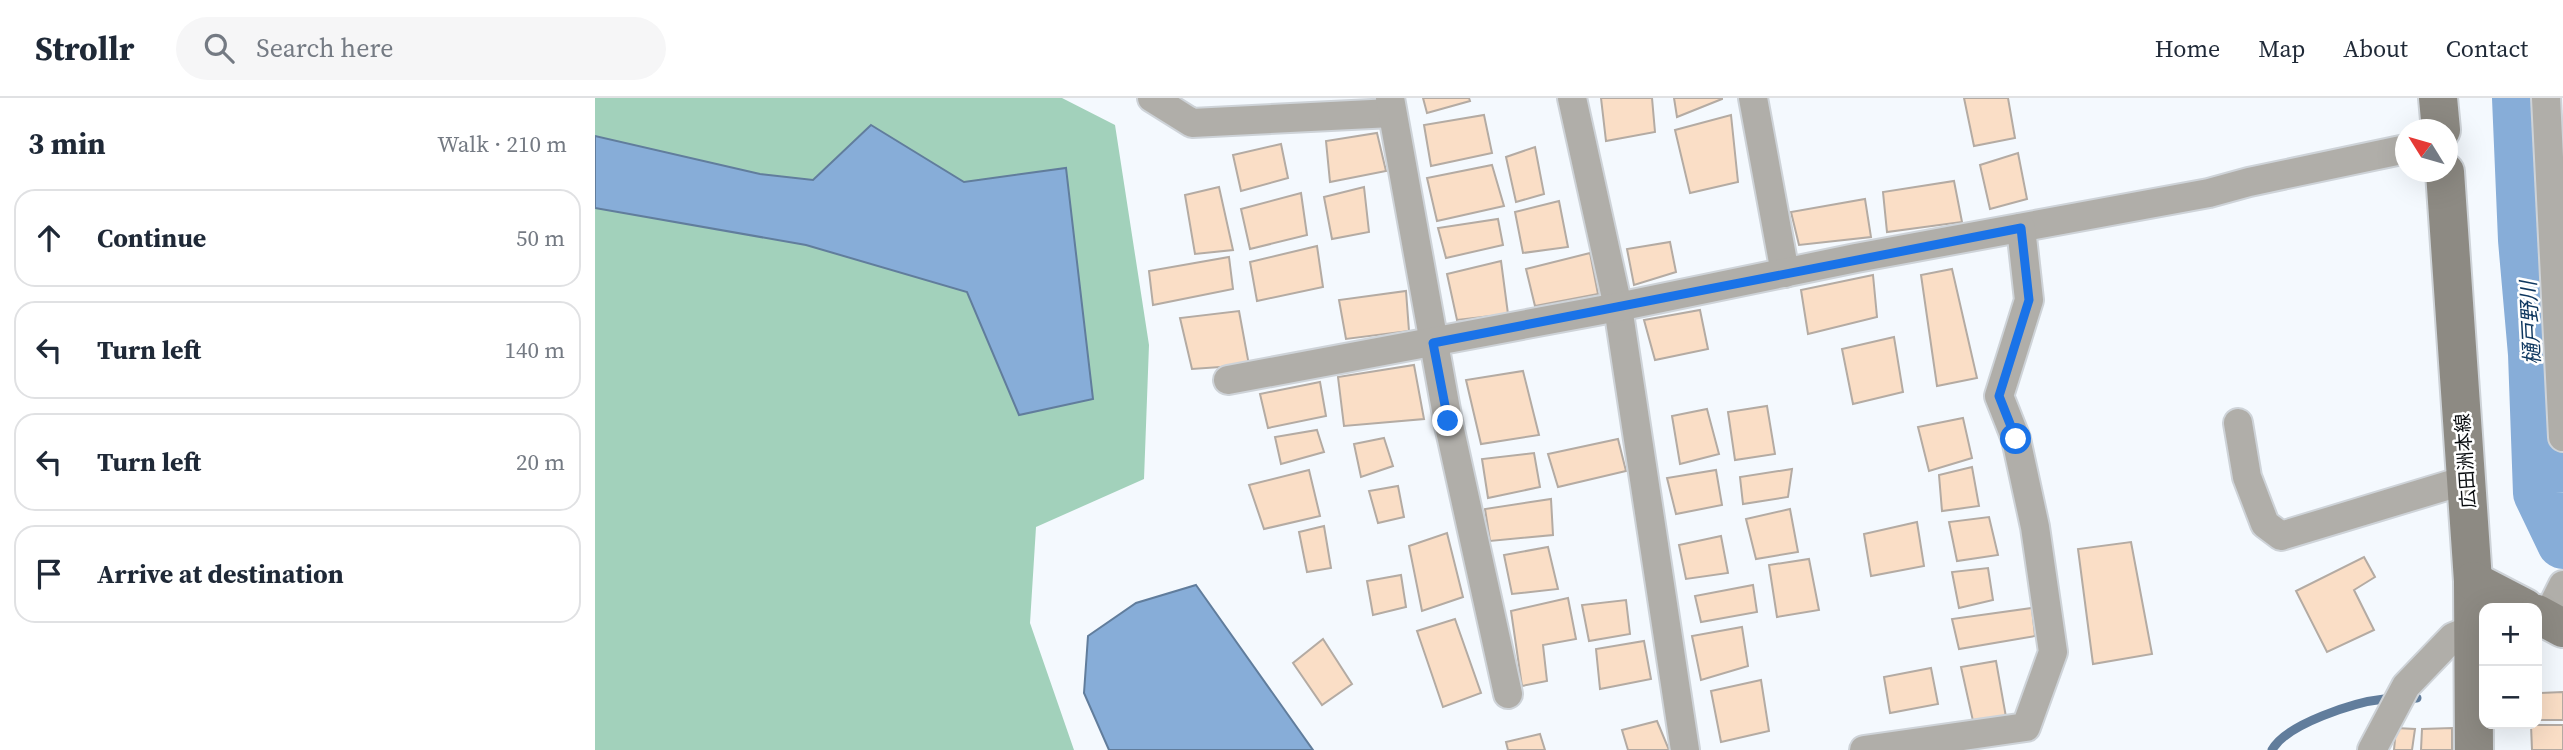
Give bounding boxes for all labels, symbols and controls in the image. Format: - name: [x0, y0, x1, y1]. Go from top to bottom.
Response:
- search box: [176, 17, 666, 80]
- text: Strollr: [35, 26, 134, 71]
- icon: search: [200, 29, 238, 67]
- text: Search here: [256, 30, 393, 66]
- text: Home: [2155, 32, 2220, 65]
- text: Map: [2258, 32, 2305, 65]
- text: About: [2343, 32, 2408, 65]
- text: Contact: [2446, 32, 2528, 65]
- north arrow: [2395, 119, 2458, 182]
- text: 3 min: [28, 123, 106, 164]
- text: Walk · 210 m: [437, 128, 567, 160]
- icon: ahead: [30, 219, 68, 257]
- text: Continue: [97, 220, 206, 256]
- text: 50 m: [516, 222, 565, 254]
- water label: 樋戸野川: [2513, 278, 2547, 366]
- icon: left: [30, 331, 68, 369]
- text: Turn left: [97, 332, 201, 368]
- text: 140 m: [504, 334, 565, 366]
- route end: [1432, 405, 1463, 436]
- street label: 広田洲本線: [2449, 413, 2481, 509]
- route start: [2000, 423, 2031, 454]
- icon: left: [30, 443, 68, 481]
- text: Turn left: [97, 444, 201, 480]
- text: 20 m: [516, 446, 565, 478]
- icon: arrive: [30, 555, 68, 593]
- text: Arrive at destination: [97, 556, 344, 592]
- map controls: [2479, 603, 2542, 729]
- button: +: [2479, 603, 2542, 666]
- button: −: [2479, 666, 2542, 729]

